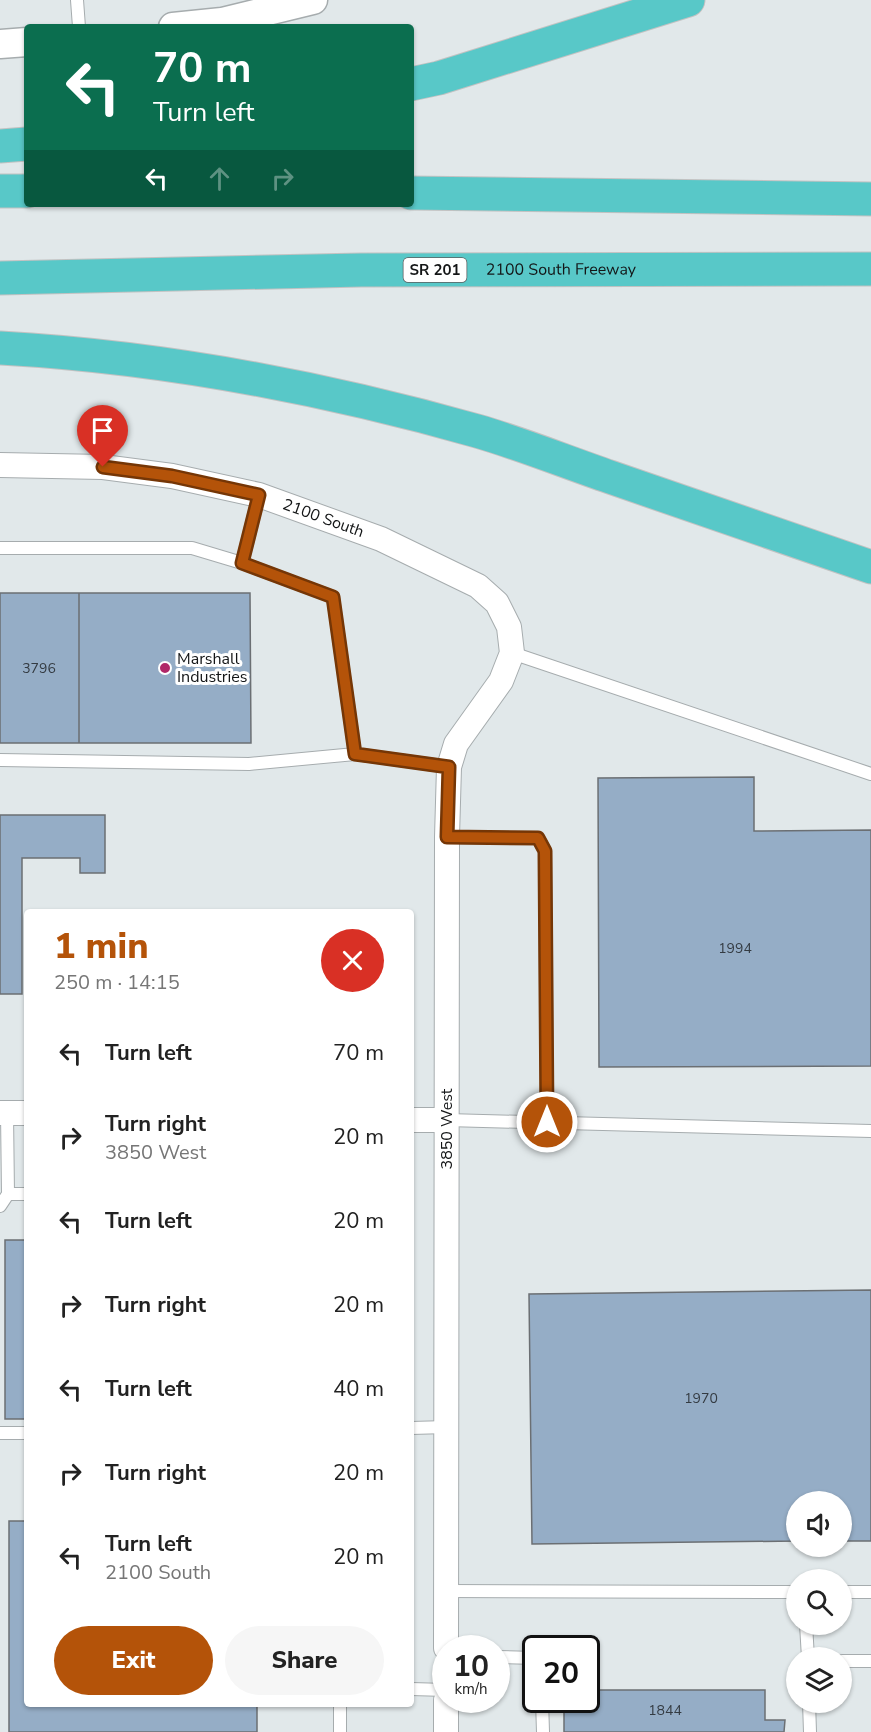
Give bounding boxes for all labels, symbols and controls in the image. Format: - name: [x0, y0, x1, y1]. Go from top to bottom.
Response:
- text: 70 m: [153, 40, 252, 97]
- icon: left: [54, 48, 132, 126]
- text: Turn left: [153, 94, 254, 131]
- icon: left: [140, 162, 173, 195]
- icon: ahead: [203, 162, 236, 195]
- icon: right: [266, 162, 299, 195]
- road number: SR 201: [404, 258, 466, 282]
- street label: 2100 South Freeway: [486, 258, 637, 281]
- pin: [77, 405, 128, 467]
- icon: arrive: [86, 414, 119, 447]
- street label: 2100 South: [280, 493, 367, 543]
- place label: Marshall Industries: [177, 648, 247, 688]
- house number: 3796: [22, 659, 56, 678]
- marker: Marshall Industries: [158, 661, 172, 675]
- text: 1 min: [54, 922, 149, 971]
- button: close: [321, 929, 384, 992]
- house number: 1994: [718, 939, 752, 958]
- text: 250 m · 14:15: [54, 969, 180, 996]
- icon: left: [54, 1037, 87, 1070]
- text: Turn left: [105, 1038, 192, 1068]
- text: 70 m: [333, 1038, 384, 1068]
- street label: 3850 West: [436, 1088, 458, 1169]
- position arrow: [515, 1090, 579, 1154]
- text: Turn right: [105, 1109, 206, 1139]
- icon: right: [54, 1121, 87, 1154]
- text: 20 m: [333, 1122, 384, 1152]
- text: 3850 West: [105, 1139, 206, 1166]
- icon: left: [54, 1205, 87, 1238]
- text: Turn left: [105, 1206, 192, 1236]
- text: 20 m: [333, 1206, 384, 1236]
- icon: right: [54, 1289, 87, 1322]
- text: Turn right: [105, 1290, 206, 1320]
- text: 20 m: [333, 1290, 384, 1320]
- icon: left: [54, 1373, 87, 1406]
- text: Turn left: [105, 1374, 192, 1404]
- text: 40 m: [333, 1374, 384, 1404]
- house number: 1970: [684, 1389, 718, 1408]
- icon: right: [54, 1457, 87, 1490]
- text: Turn right: [105, 1458, 206, 1488]
- text: 20 m: [333, 1458, 384, 1488]
- map controls: [786, 1491, 852, 1713]
- button: sound: [786, 1491, 852, 1557]
- text: Turn left: [105, 1529, 192, 1559]
- icon: left: [54, 1541, 87, 1574]
- text: 20 m: [333, 1542, 384, 1572]
- text: 2100 South: [105, 1559, 211, 1586]
- button: search: [786, 1569, 852, 1635]
- button: Exit: [54, 1626, 213, 1695]
- button: Share: [225, 1626, 384, 1695]
- speed limit sign: 20: [522, 1635, 600, 1713]
- text: 10: [453, 1646, 489, 1687]
- button: layers: [786, 1647, 852, 1713]
- text: km/h: [454, 1679, 488, 1699]
- house number: 1844: [648, 1701, 682, 1720]

